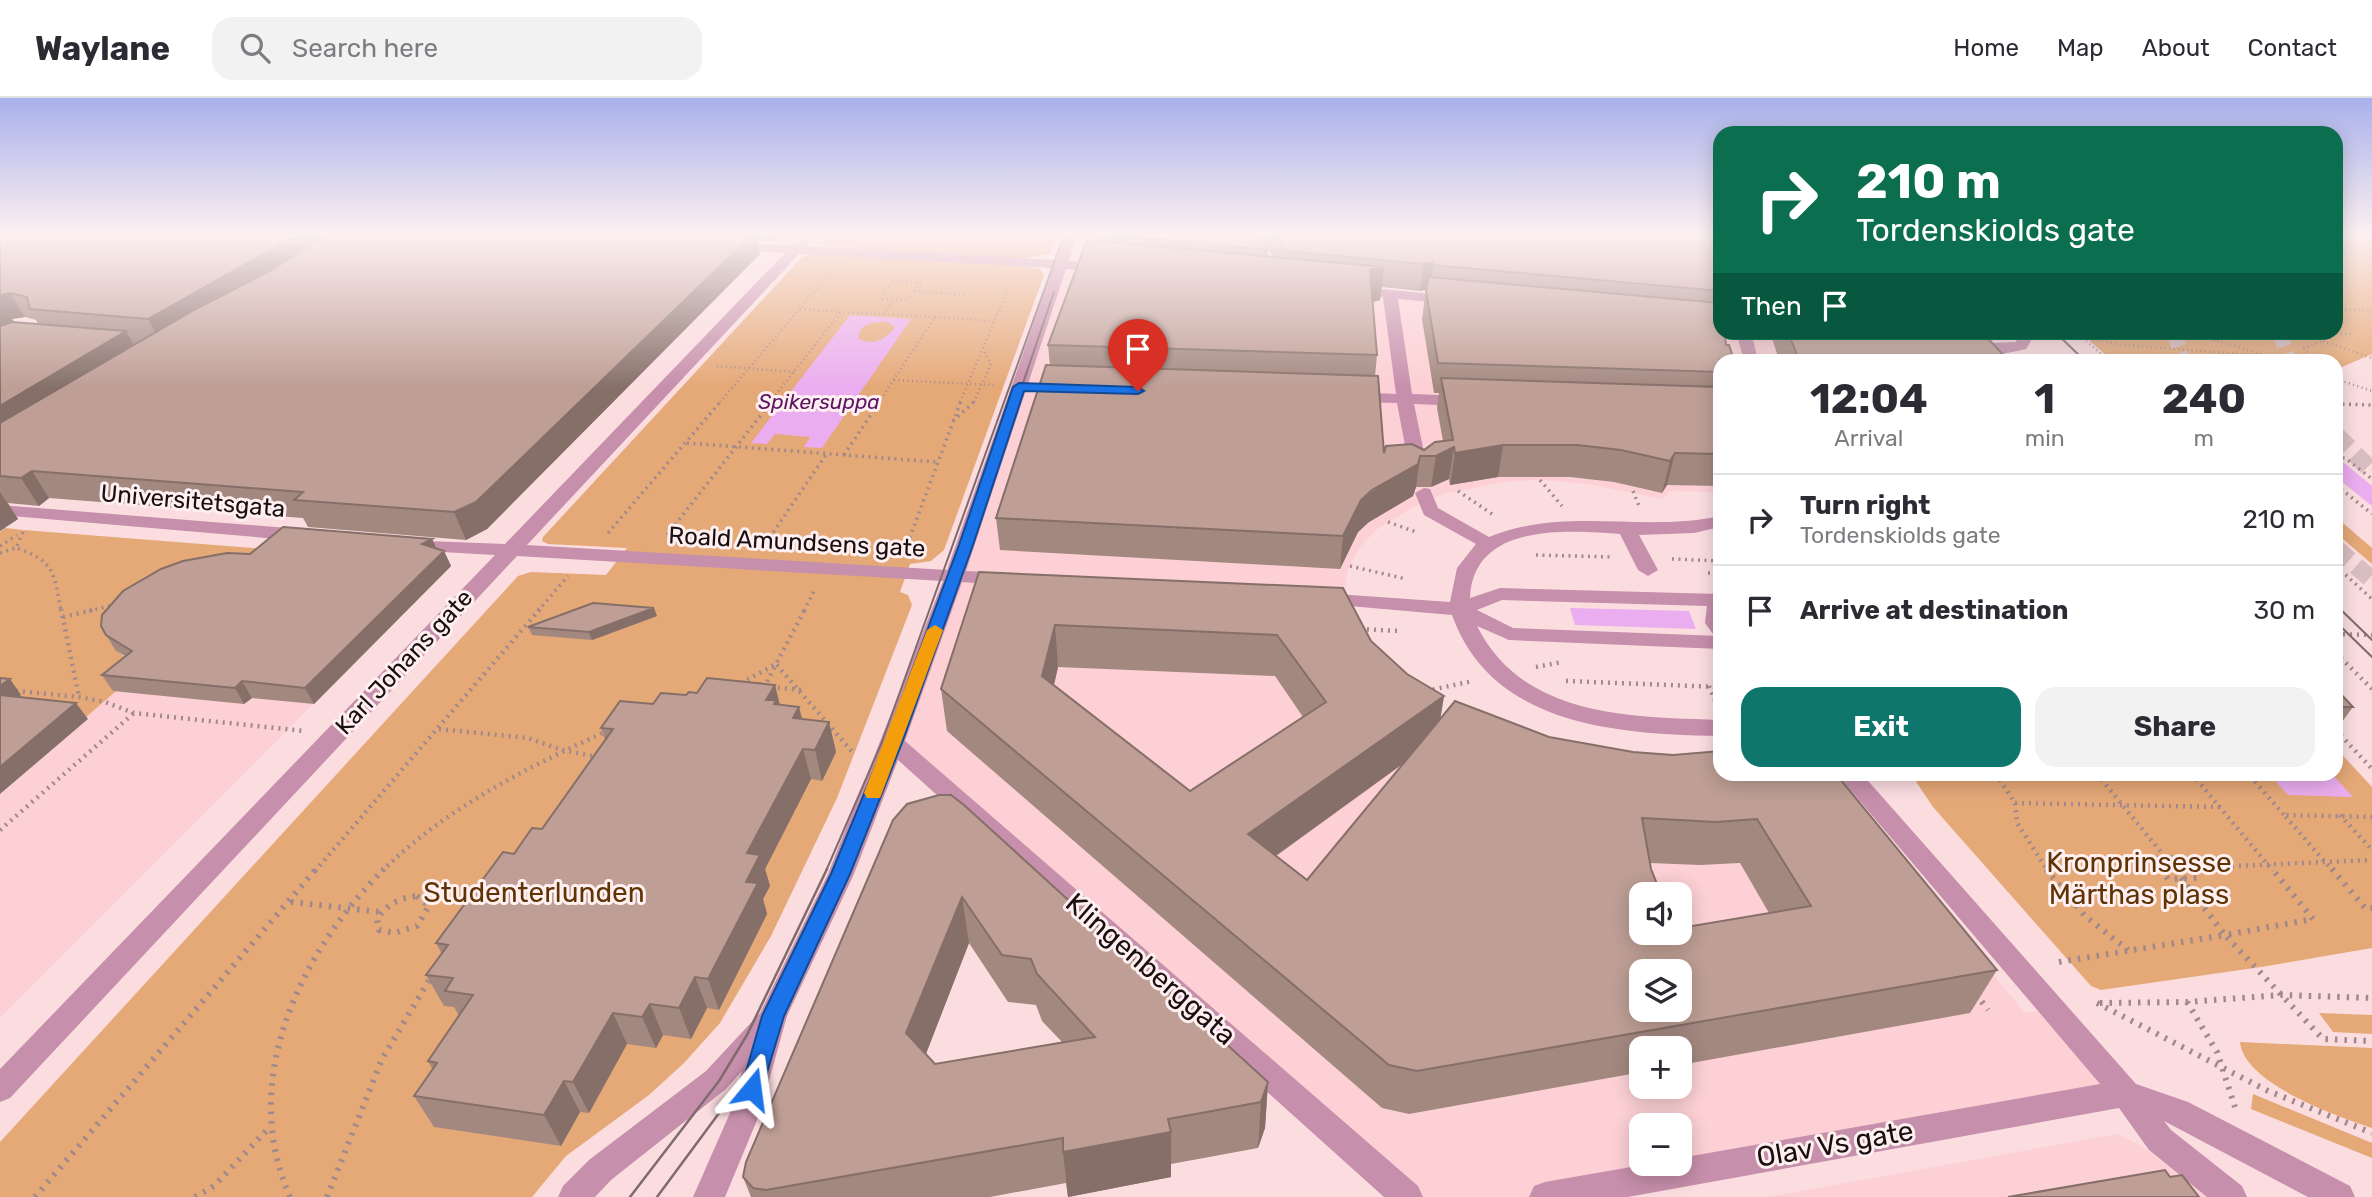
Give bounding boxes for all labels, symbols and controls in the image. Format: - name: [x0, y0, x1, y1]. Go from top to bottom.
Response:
- search box: [212, 17, 702, 80]
- text: Waylane: [35, 29, 170, 68]
- icon: search: [236, 29, 274, 67]
- text: Search here: [292, 33, 438, 64]
- text: Home: [1953, 34, 2019, 62]
- text: Map: [2057, 34, 2104, 62]
- text: About: [2142, 34, 2210, 62]
- text: Contact: [2248, 34, 2337, 62]
- text: 210 m: [1856, 152, 2001, 210]
- icon: right: [1741, 154, 1832, 245]
- text: Tordenskiolds gate: [1856, 211, 2135, 249]
- icon: arrive: [1816, 287, 1854, 325]
- text: Then: [1741, 291, 1802, 322]
- pin: [1108, 319, 1168, 391]
- icon: arrive: [1119, 330, 1157, 368]
- text: 12:04: [1810, 374, 1928, 424]
- text: 1: [2034, 374, 2055, 424]
- text: 240: [2162, 374, 2246, 424]
- water label: Spikersuppa: [758, 389, 880, 414]
- text: Arrival: [1834, 424, 1903, 452]
- text: min: [2025, 424, 2065, 452]
- text: m: [2194, 424, 2214, 452]
- street label: Universitetsgata: [100, 479, 286, 523]
- text: Turn right: [1800, 490, 1930, 521]
- icon: right: [1741, 501, 1779, 539]
- text: 210 m: [2243, 504, 2315, 535]
- street label: Roald Amundsens gate: [668, 521, 926, 563]
- text: Tordenskiolds gate: [1800, 521, 2001, 549]
- street label: Karl Johans gate: [330, 584, 478, 740]
- icon: arrive: [1741, 592, 1779, 630]
- text: Arrive at destination: [1800, 595, 2068, 626]
- text: 30 m: [2253, 595, 2315, 626]
- button: Exit: [1741, 687, 2021, 767]
- button: Share: [2035, 687, 2315, 767]
- park label: Kronprinsesse Märthas plass: [2046, 846, 2232, 911]
- park label: Studenterlunden: [423, 876, 645, 909]
- map controls: [1629, 882, 1692, 1176]
- button: sound: [1629, 882, 1692, 945]
- street label: Klingenberggata: [1059, 886, 1243, 1052]
- button: layers: [1629, 959, 1692, 1022]
- button: +: [1629, 1036, 1692, 1099]
- position arrow: [715, 1052, 789, 1126]
- button: −: [1629, 1113, 1692, 1176]
- street label: Olav Vs gate: [1754, 1114, 1916, 1174]

